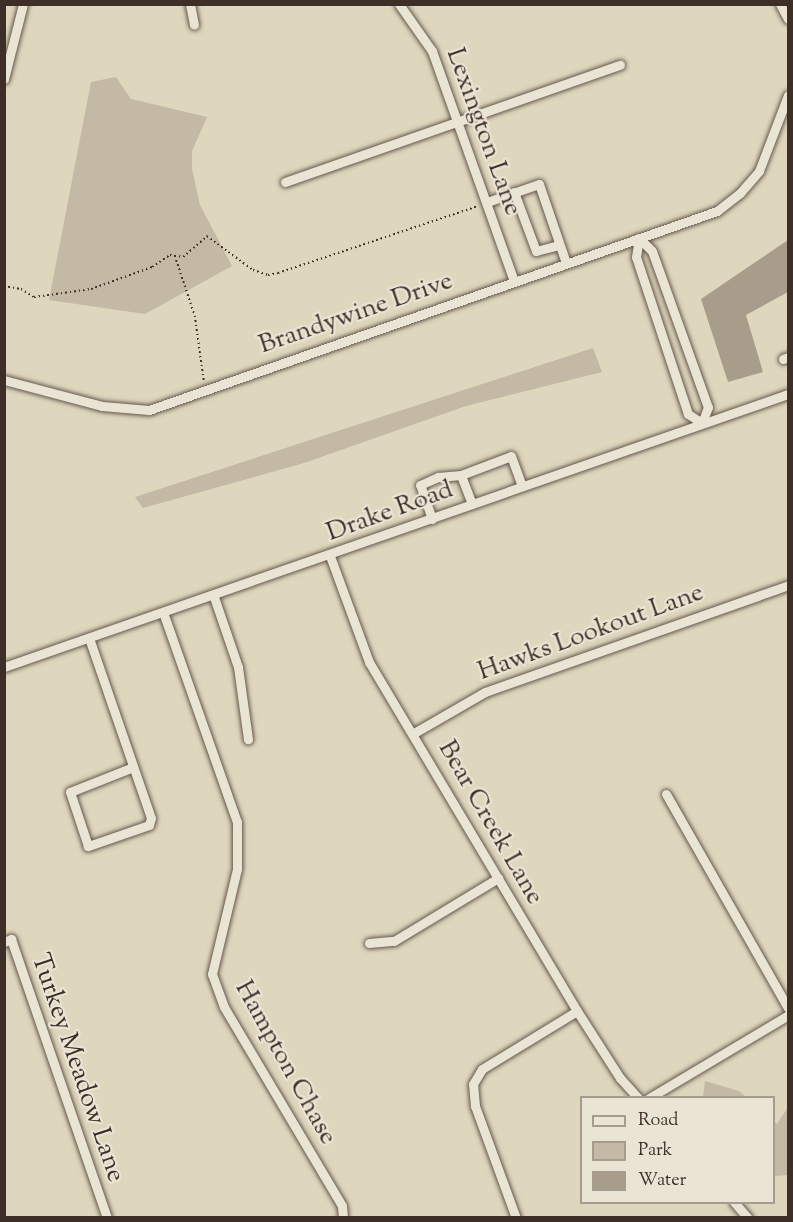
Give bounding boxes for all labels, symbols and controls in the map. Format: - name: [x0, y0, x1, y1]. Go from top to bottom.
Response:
- street label: Lexington Lane: [438, 44, 528, 220]
- street label: Brandywine Drive: [255, 266, 457, 362]
- street label: Drake Road: [323, 475, 457, 549]
- street label: Hawks Lookout Lane: [474, 578, 708, 688]
- street label: Bear Creek Lane: [430, 735, 550, 911]
- street label: Turkey Meadow Lane: [23, 950, 131, 1186]
- street label: Hampton Chase: [227, 976, 343, 1150]
- legend: [580, 1096, 775, 1204]
- text: Road: [638, 1108, 678, 1134]
- text: Park: [638, 1138, 672, 1164]
- text: Water: [638, 1168, 686, 1194]

